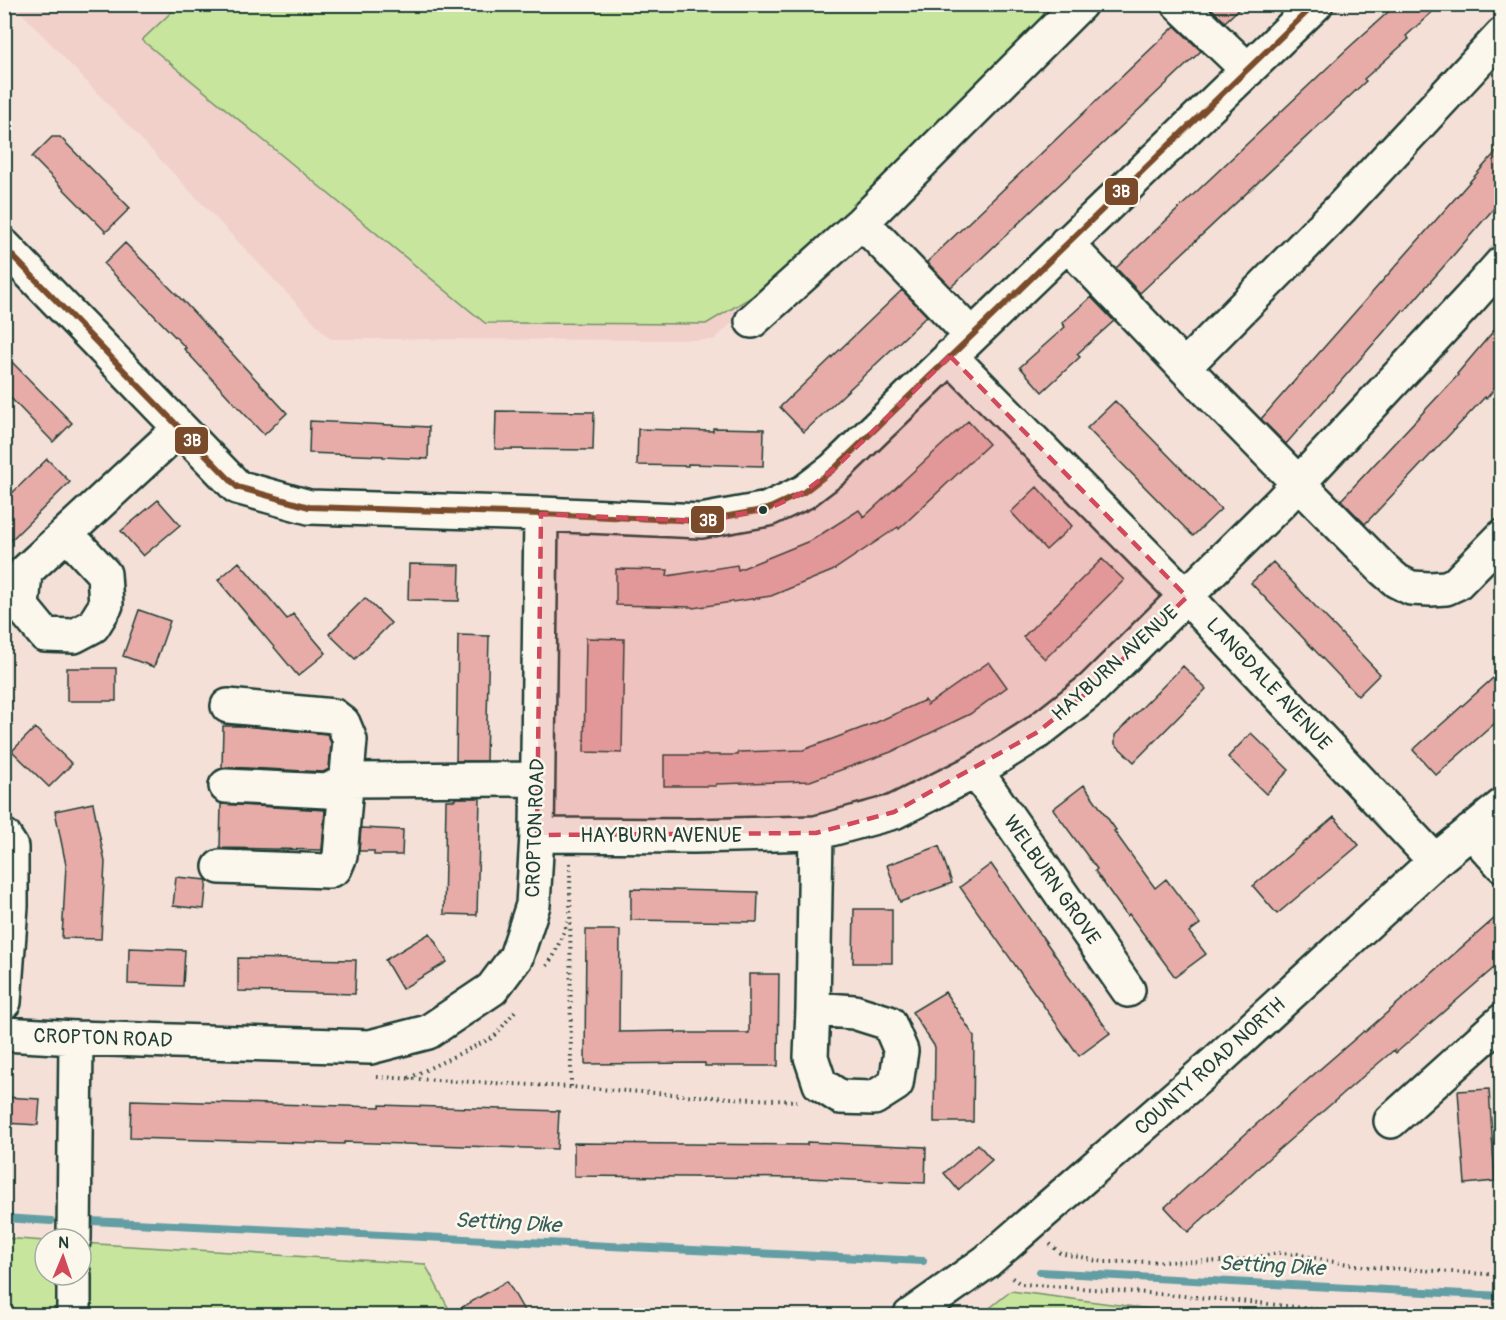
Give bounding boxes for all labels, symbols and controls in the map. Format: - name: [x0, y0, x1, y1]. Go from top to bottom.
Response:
- line badge: 3B: [1104, 177, 1139, 206]
- text: 3B: [1112, 182, 1130, 202]
- line badge: 3B: [174, 426, 209, 455]
- text: 3B: [183, 431, 201, 451]
- unlabelled marker: [757, 504, 769, 516]
- line badge: 3B: [690, 505, 725, 534]
- text: 3B: [699, 511, 717, 531]
- street label: HAYBURN AVENUE: [1047, 600, 1183, 726]
- street label: LANGDALE AVENUE: [1201, 612, 1337, 756]
- street label: CROPTON ROAD: [520, 758, 550, 898]
- street label: WELBURN GROVE: [998, 810, 1106, 950]
- street label: HAYBURN AVENUE: [580, 823, 742, 848]
- street label: COUNTY ROAD NORTH: [1130, 992, 1290, 1140]
- street label: CROPTON ROAD: [33, 1023, 173, 1053]
- water label: Setting Dike: [454, 1207, 564, 1239]
- north arrow: [33, 1227, 93, 1287]
- text: N: [58, 1233, 69, 1253]
- water label: Setting Dike: [1218, 1250, 1328, 1282]

